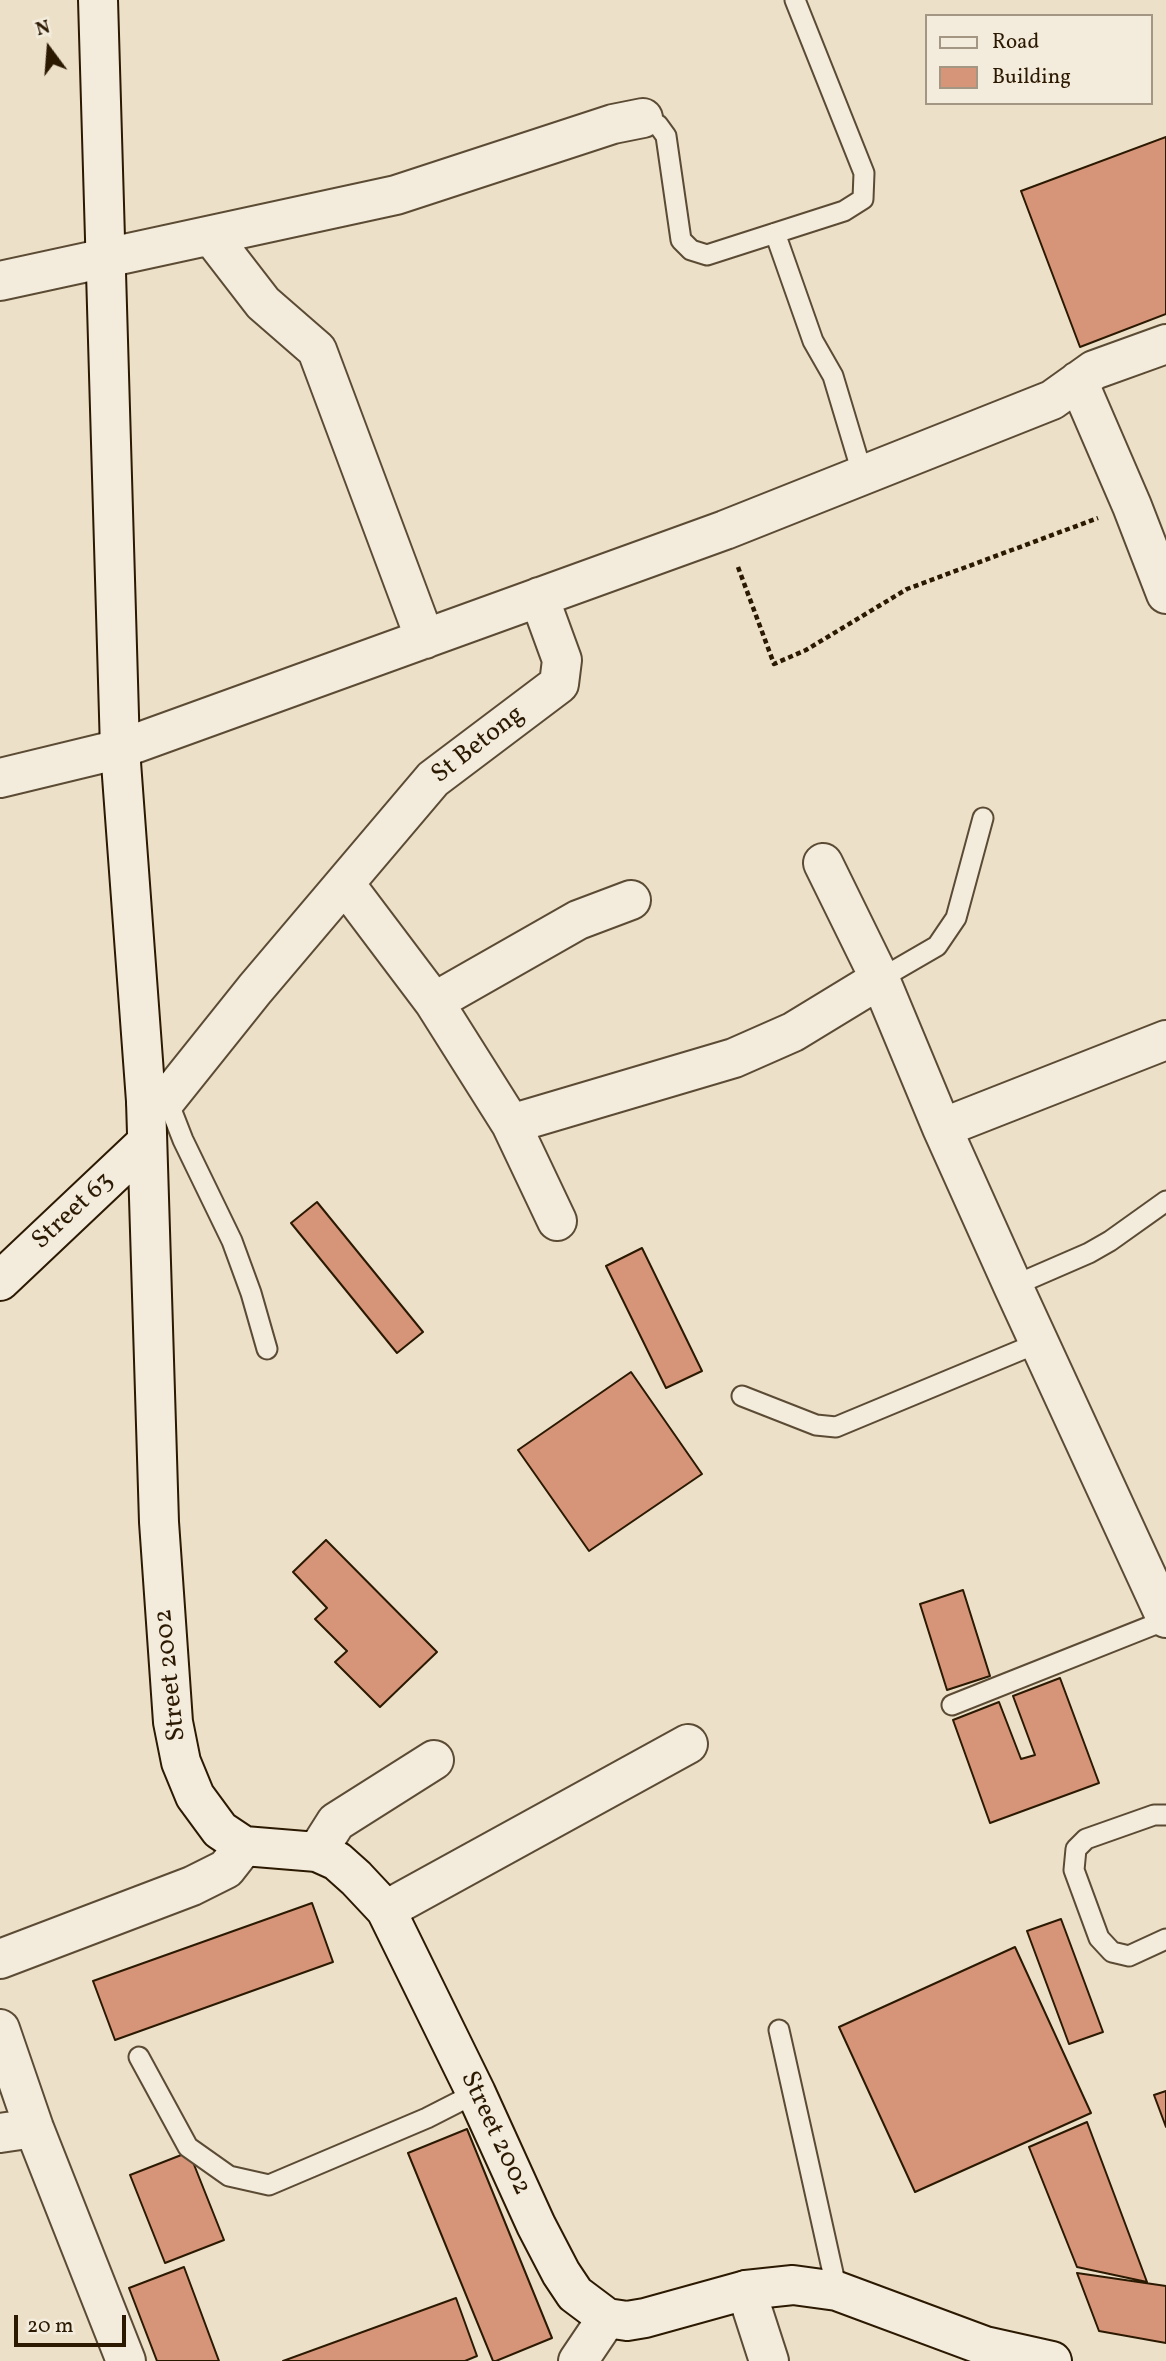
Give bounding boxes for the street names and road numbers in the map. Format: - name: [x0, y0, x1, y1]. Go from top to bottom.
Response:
- street label: St Betong: [427, 700, 531, 792]
- street label: Street 63: [27, 1167, 121, 1257]
- street label: Street 2002: [150, 1607, 194, 1743]
- street label: Street 2002: [452, 2067, 536, 2201]

